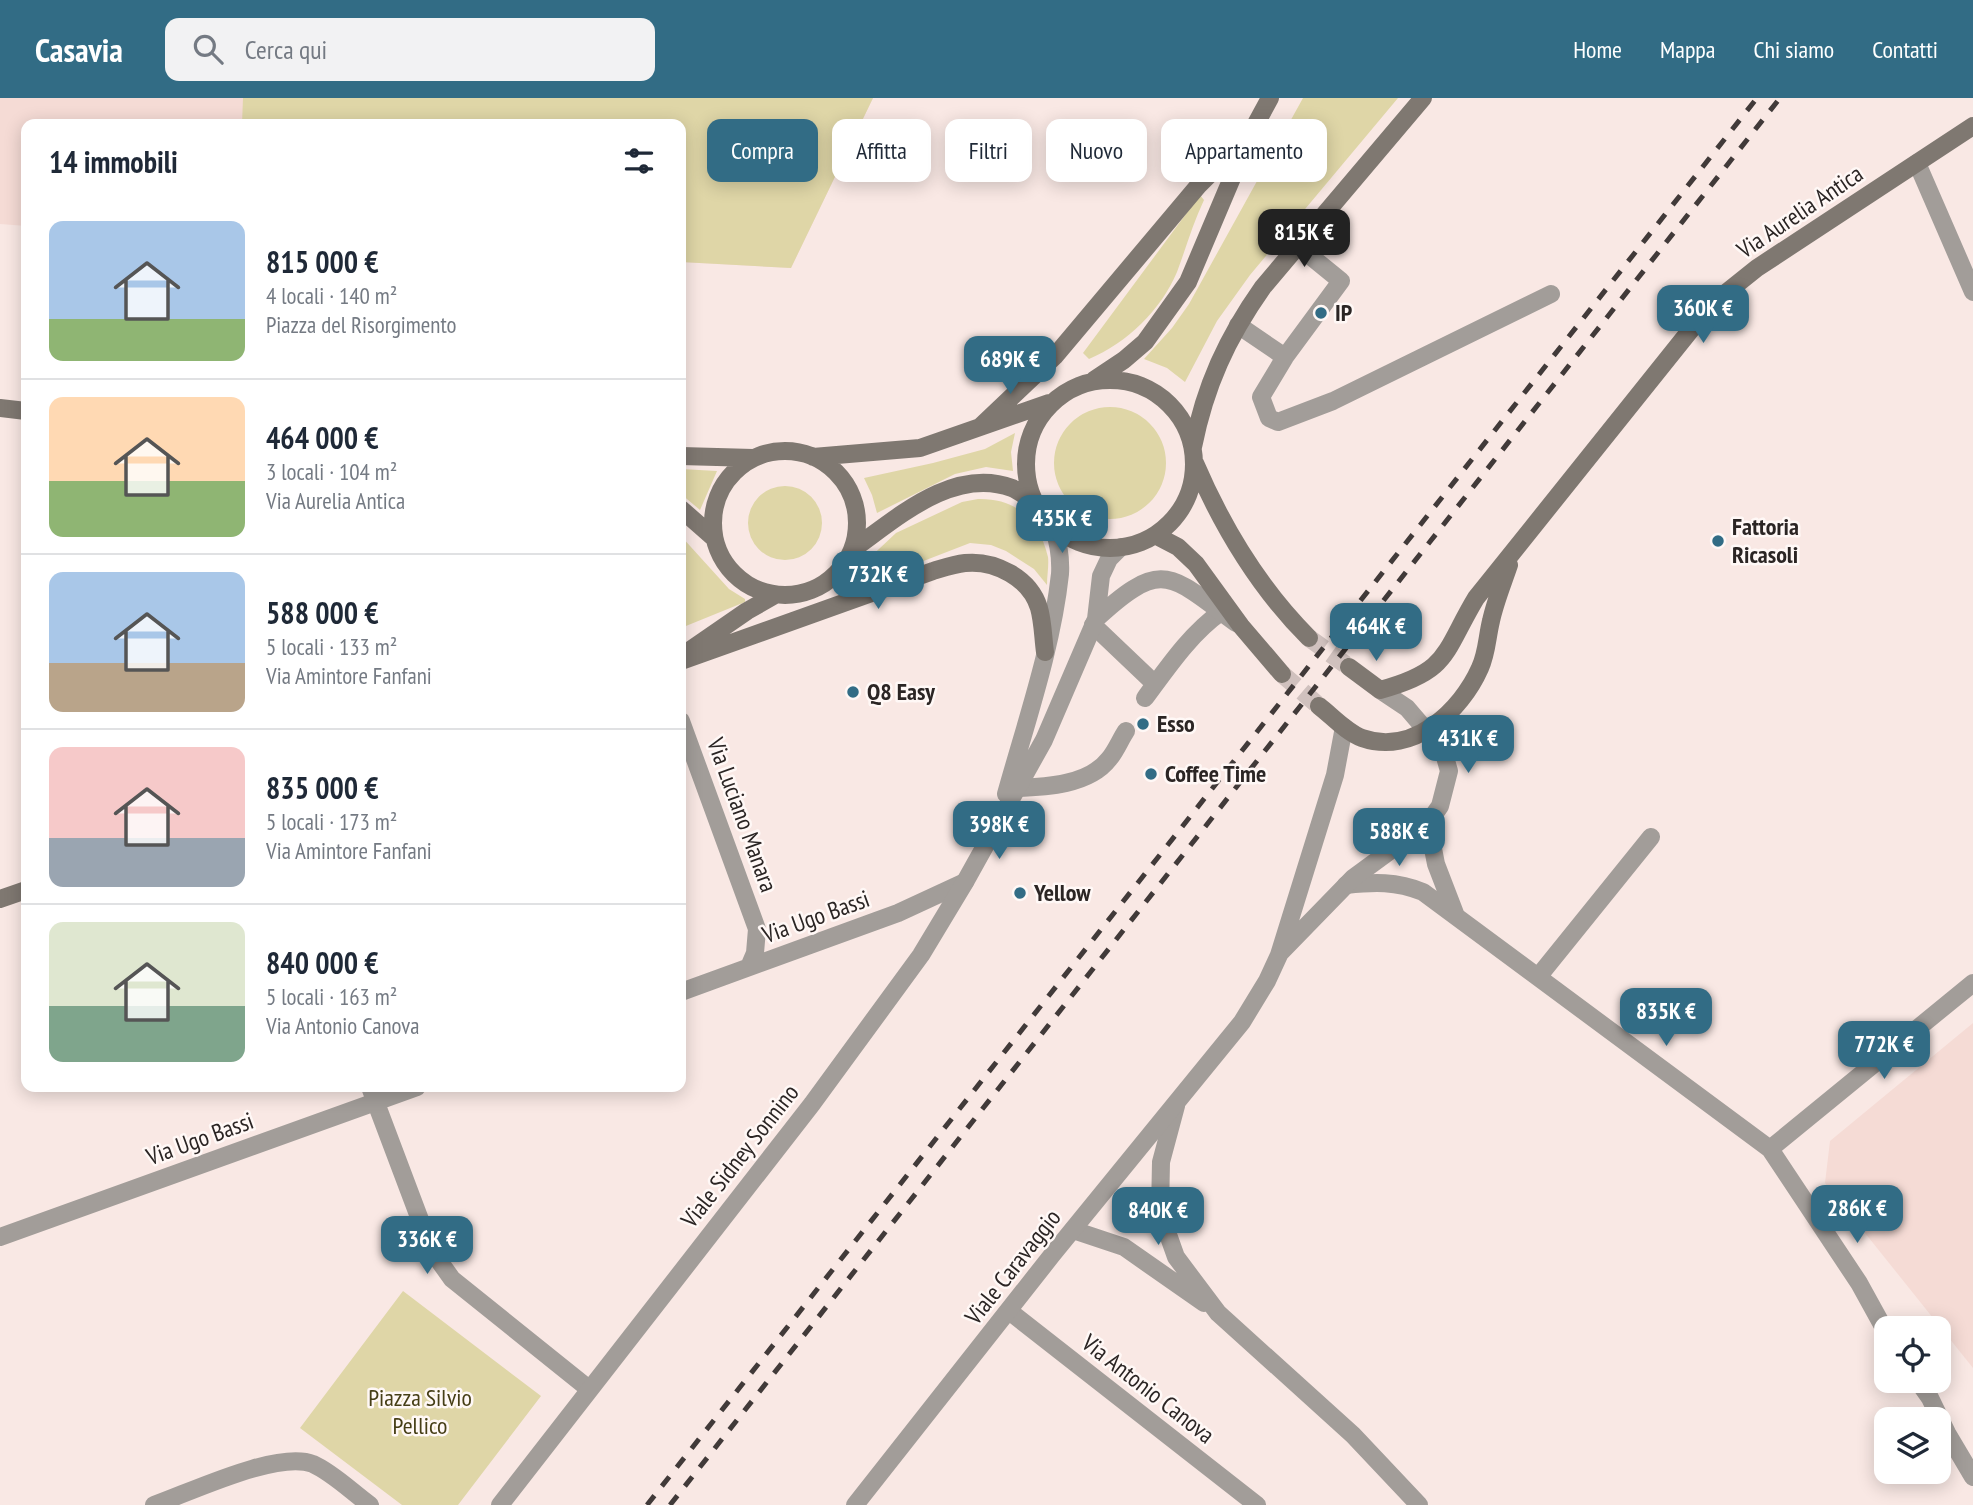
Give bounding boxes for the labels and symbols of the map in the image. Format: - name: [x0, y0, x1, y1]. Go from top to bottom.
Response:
- street label: Via Aurelia Antica: [1730, 158, 1869, 266]
- pin: 815K €: [1247, 209, 1361, 269]
- pin: 360K €: [1646, 286, 1760, 345]
- place label: IP: [1335, 297, 1353, 328]
- marker: IP: [1313, 305, 1329, 321]
- pin: 689K €: [953, 336, 1067, 396]
- pin: 435K €: [1005, 496, 1119, 555]
- place label: Fattoria Ricasoli: [1732, 511, 1799, 570]
- marker: Fattoria Ricasoli: [1710, 533, 1726, 549]
- pin: 732K €: [821, 552, 935, 611]
- pin: 464K €: [1319, 603, 1433, 663]
- place label: Q8 Easy: [867, 676, 935, 707]
- marker: Q8 Easy: [845, 684, 861, 700]
- place label: Esso: [1157, 708, 1195, 739]
- marker: Esso: [1135, 716, 1151, 732]
- pin: 431K €: [1411, 716, 1525, 775]
- street label: Via Luciano Manara: [700, 733, 785, 896]
- place label: Coffee Time: [1165, 758, 1266, 789]
- marker: Coffee Time: [1143, 766, 1159, 782]
- pin: 398K €: [942, 802, 1056, 861]
- pin: 588K €: [1342, 808, 1456, 868]
- place label: Yellow: [1033, 877, 1091, 908]
- street label: Via Ugo Bassi: [757, 883, 874, 951]
- marker: Yellow: [1012, 885, 1028, 901]
- pin: 835K €: [1609, 988, 1723, 1048]
- pin: 772K €: [1827, 1021, 1941, 1081]
- street label: Viale Sidney Sonnino: [673, 1078, 805, 1234]
- street label: Via Ugo Bassi: [141, 1105, 258, 1173]
- pin: 286K €: [1800, 1186, 1914, 1245]
- pin: 840K €: [1101, 1188, 1215, 1247]
- street label: Viale Caravaggio: [957, 1203, 1067, 1331]
- pin: 336K €: [370, 1216, 484, 1276]
- street label: Via Antonio Canova: [1075, 1326, 1221, 1450]
- park label: Piazza Silvio Pellico: [368, 1382, 472, 1441]

